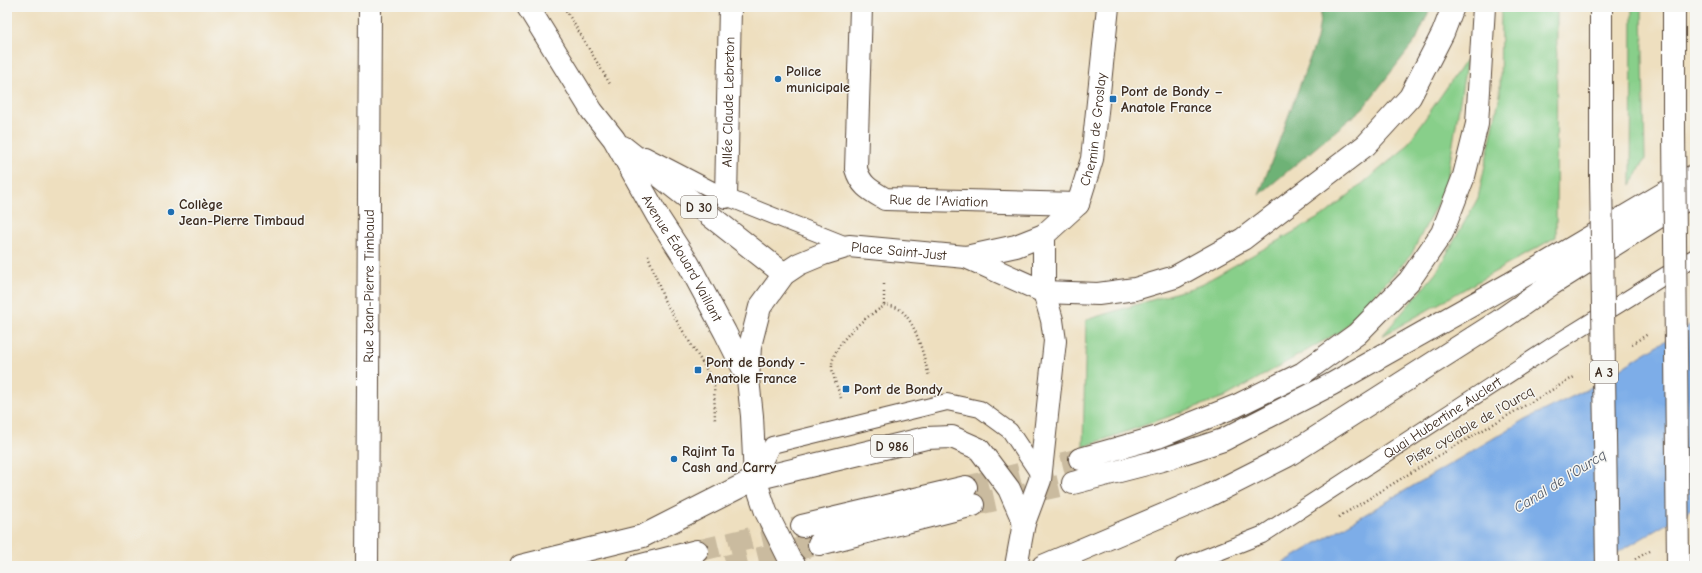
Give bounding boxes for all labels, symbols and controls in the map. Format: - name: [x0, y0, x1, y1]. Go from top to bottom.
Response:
- street label: Allée Claude Lebreton: [718, 37, 738, 167]
- place label: Police municipale: [786, 63, 850, 96]
- street label: Chemin de Groslay: [1076, 71, 1110, 188]
- marker: Police municipale: [773, 74, 783, 84]
- place label: Pont de Bondy – Anatole France: [1121, 83, 1223, 116]
- marker: Pont de Bondy – Anatole France: [1108, 94, 1118, 104]
- street label: Avenue Édouard Vaillant: [639, 191, 727, 325]
- street label: Rue de l'Aviation: [889, 191, 989, 210]
- place label: Collège Jean-Pierre Timbaud: [179, 196, 305, 229]
- road number: D 30: [681, 196, 717, 218]
- marker: Collège Jean-Pierre Timbaud: [166, 207, 176, 217]
- street label: Rue Jean-Pierre Timbaud: [360, 209, 377, 363]
- street label: Place Saint-Just: [850, 238, 948, 264]
- place label: Pont de Bondy - Anatole France: [706, 354, 805, 387]
- road number: A 3: [1590, 361, 1618, 383]
- marker: Pont de Bondy - Anatole France: [693, 365, 703, 375]
- street label: Quai Hubertine Auclert: [1380, 372, 1505, 462]
- place label: Pont de Bondy: [854, 381, 943, 398]
- street label: Piste cyclable de l'Ourcq: [1403, 383, 1537, 469]
- marker: Pont de Bondy: [841, 384, 851, 394]
- road number: D 986: [871, 435, 913, 457]
- place label: Rajint Ta Cash and Carry: [682, 443, 777, 476]
- water label: Canal de l'Ourcq: [1510, 445, 1610, 517]
- marker: Rajint Ta Cash and Carry: [669, 454, 679, 464]

